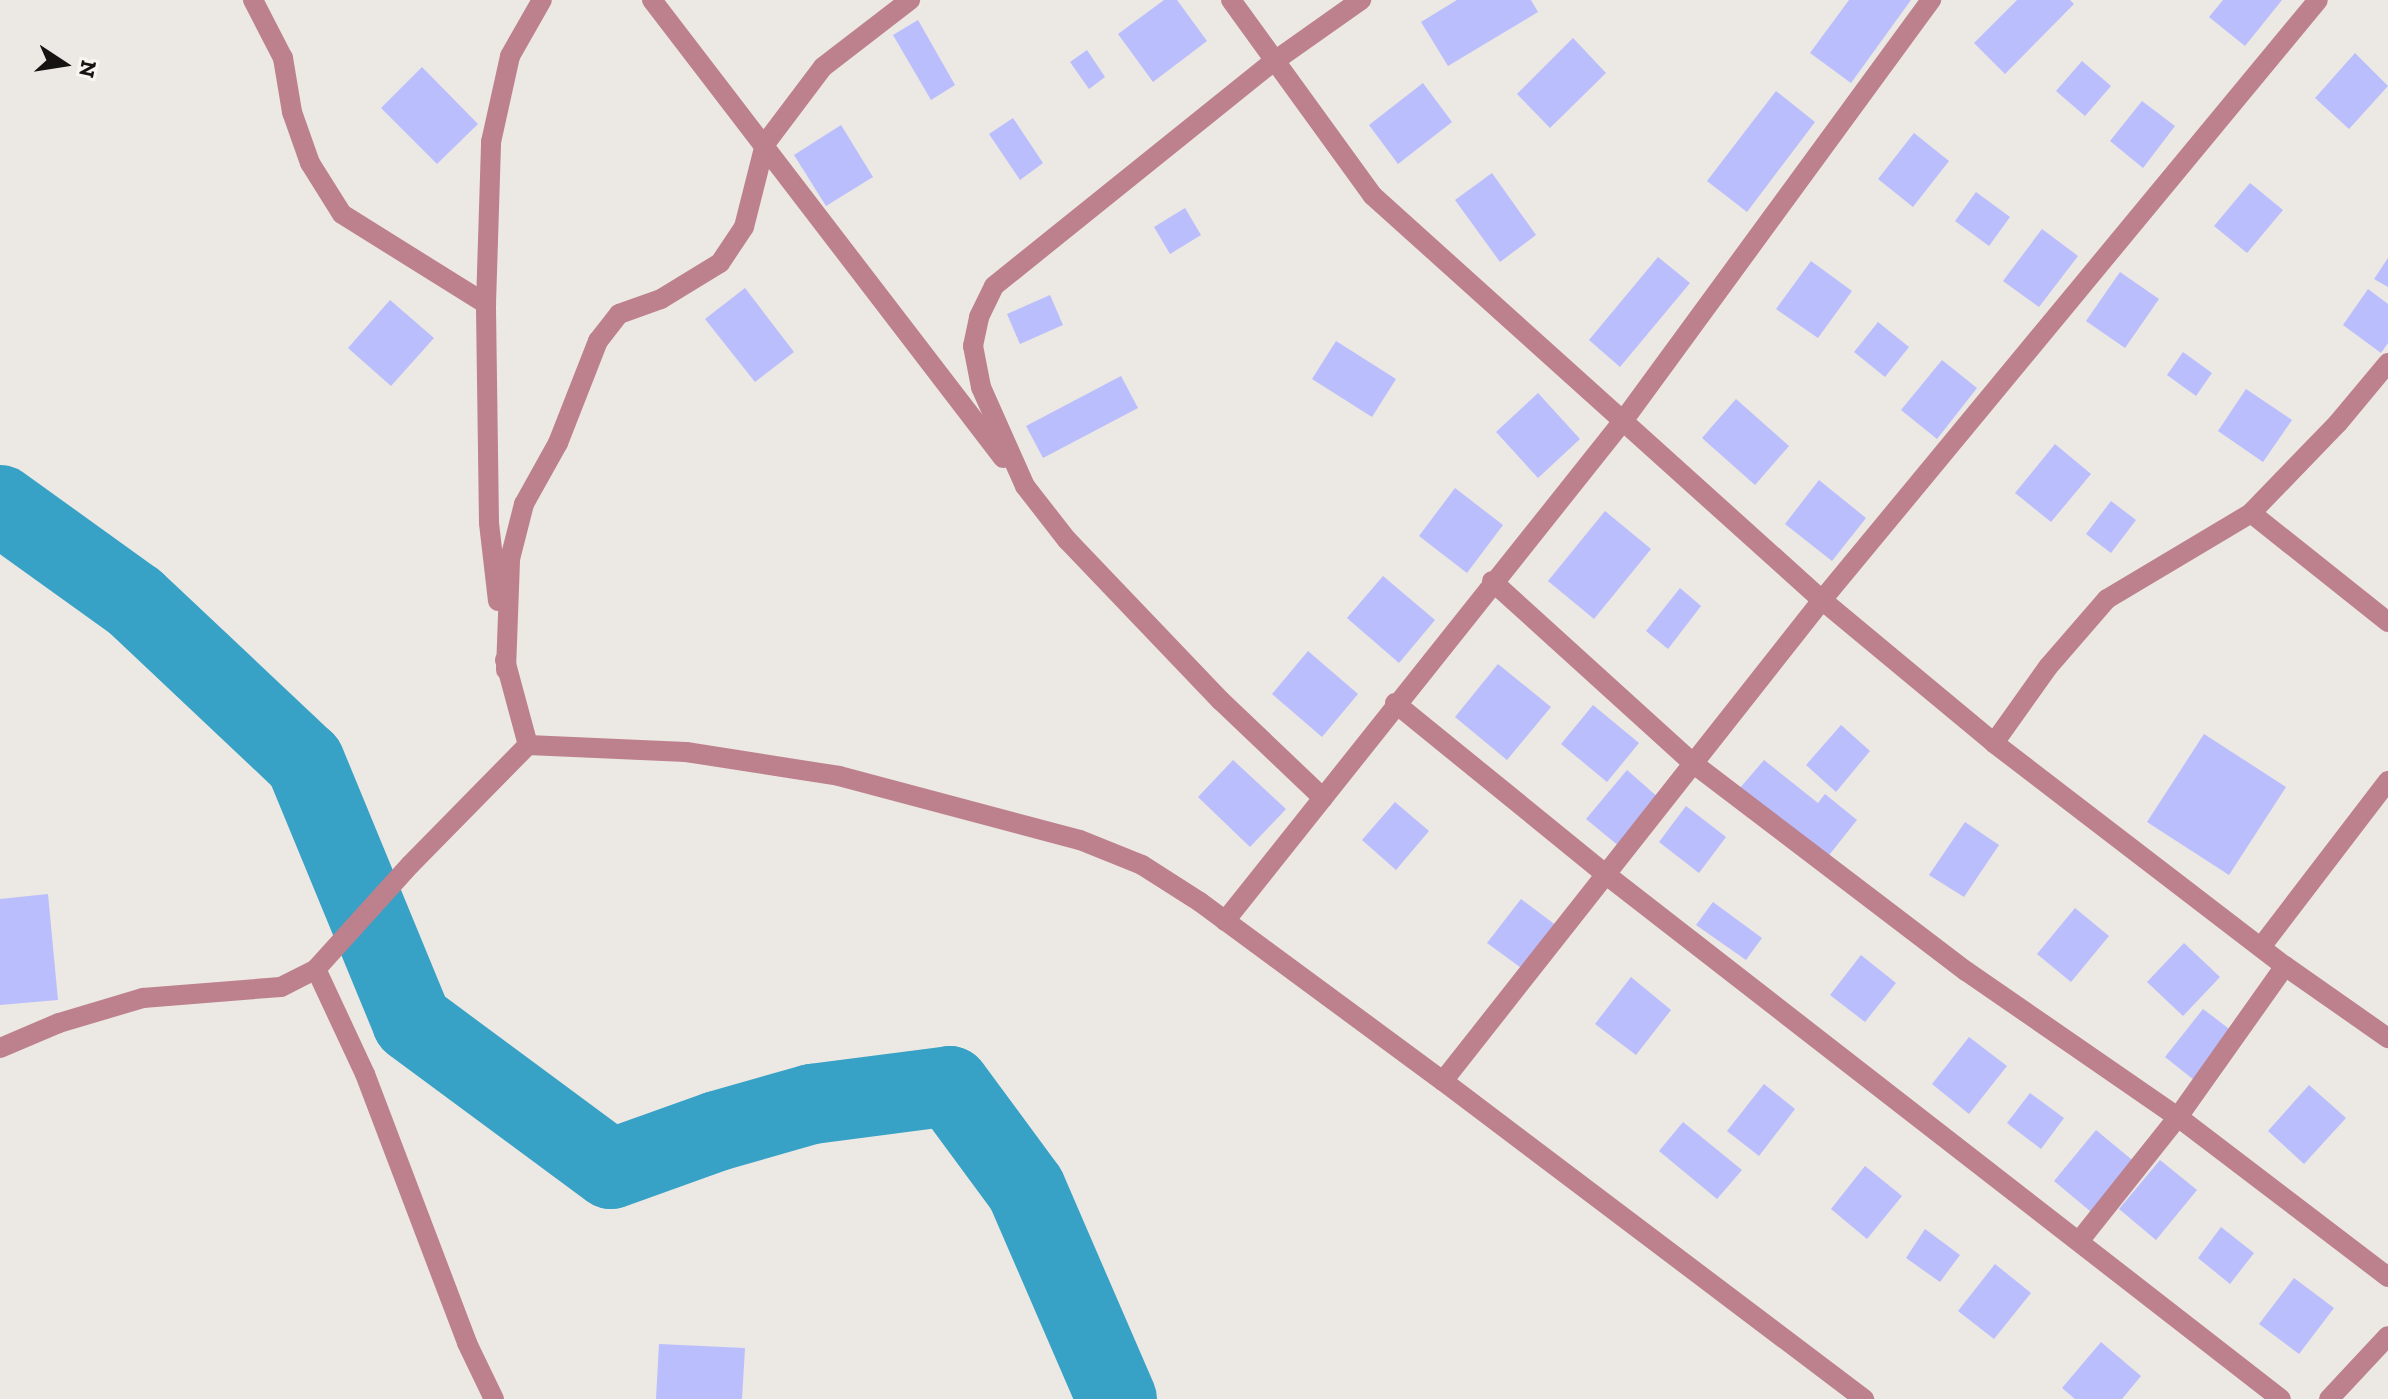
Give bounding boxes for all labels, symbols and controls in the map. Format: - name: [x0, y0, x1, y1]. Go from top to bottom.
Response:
- north arrow: [24, 24, 104, 104]
- text: N: [73, 58, 103, 80]

